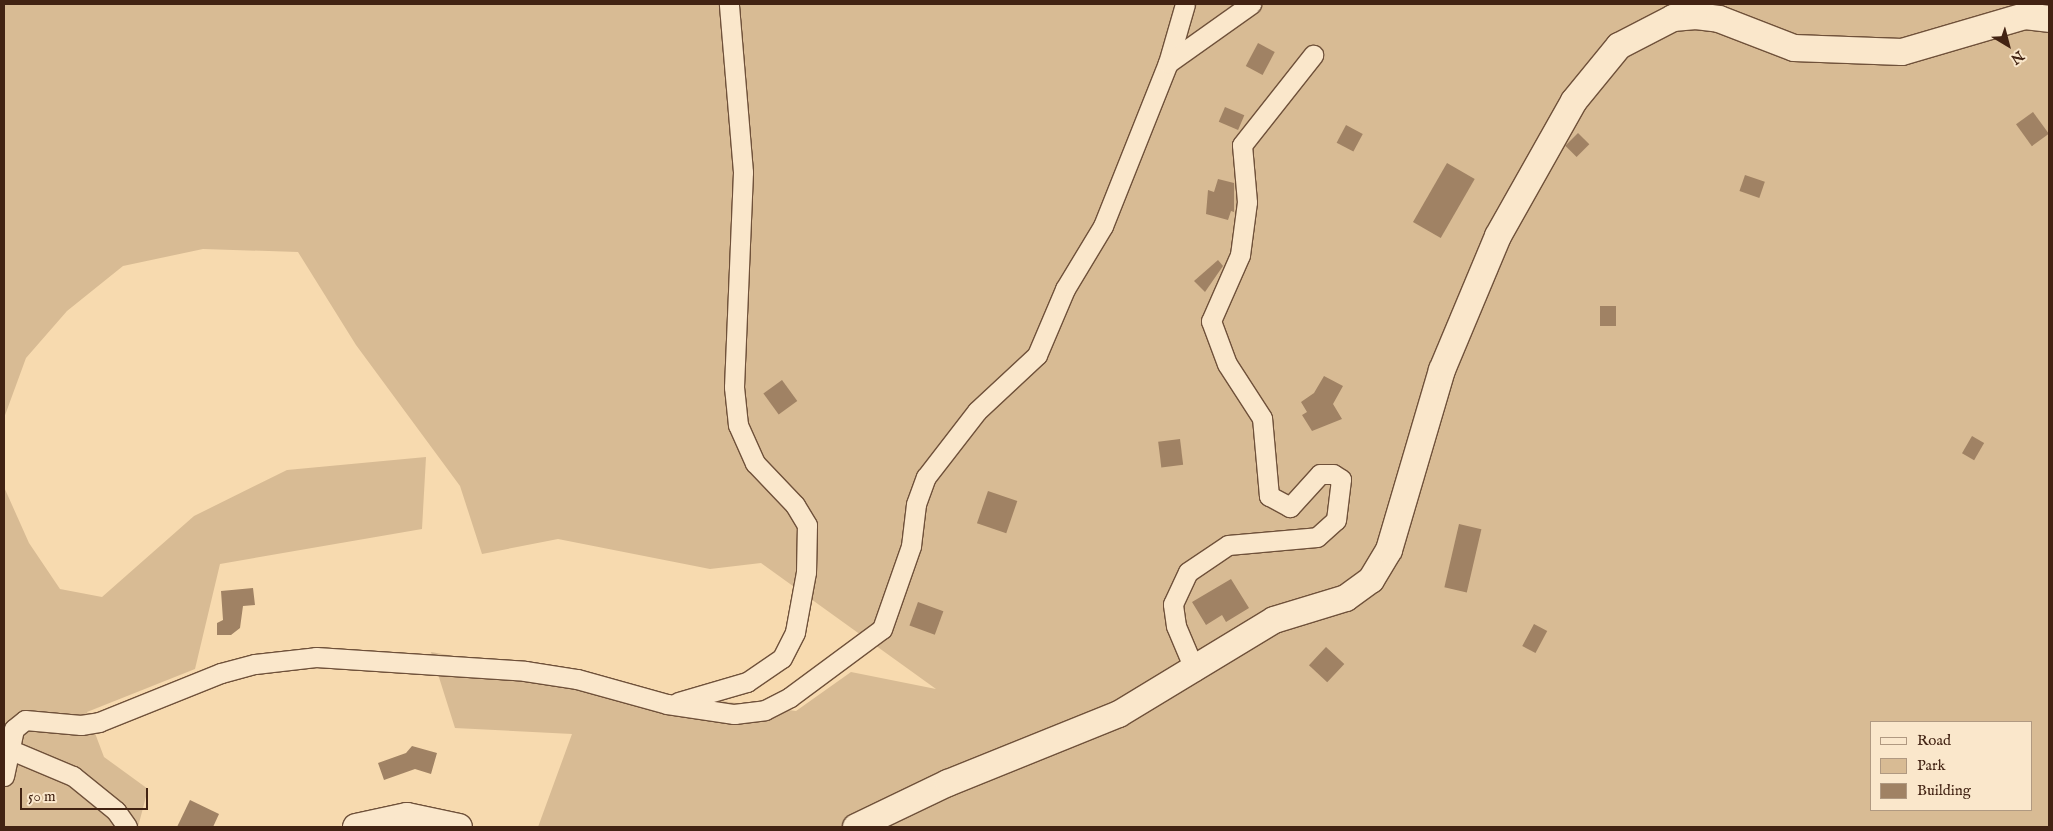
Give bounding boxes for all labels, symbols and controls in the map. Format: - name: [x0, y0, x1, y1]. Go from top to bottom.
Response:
- north arrow: [1983, 20, 2033, 70]
- text: N: [2007, 46, 2027, 68]
- legend: [1870, 721, 2033, 811]
- text: Road: [1917, 731, 1951, 750]
- text: Park: [1917, 756, 1946, 775]
- scale bar: [22, 778, 150, 810]
- text: Building: [1917, 781, 1971, 800]
- text: 50 m: [28, 787, 56, 806]

